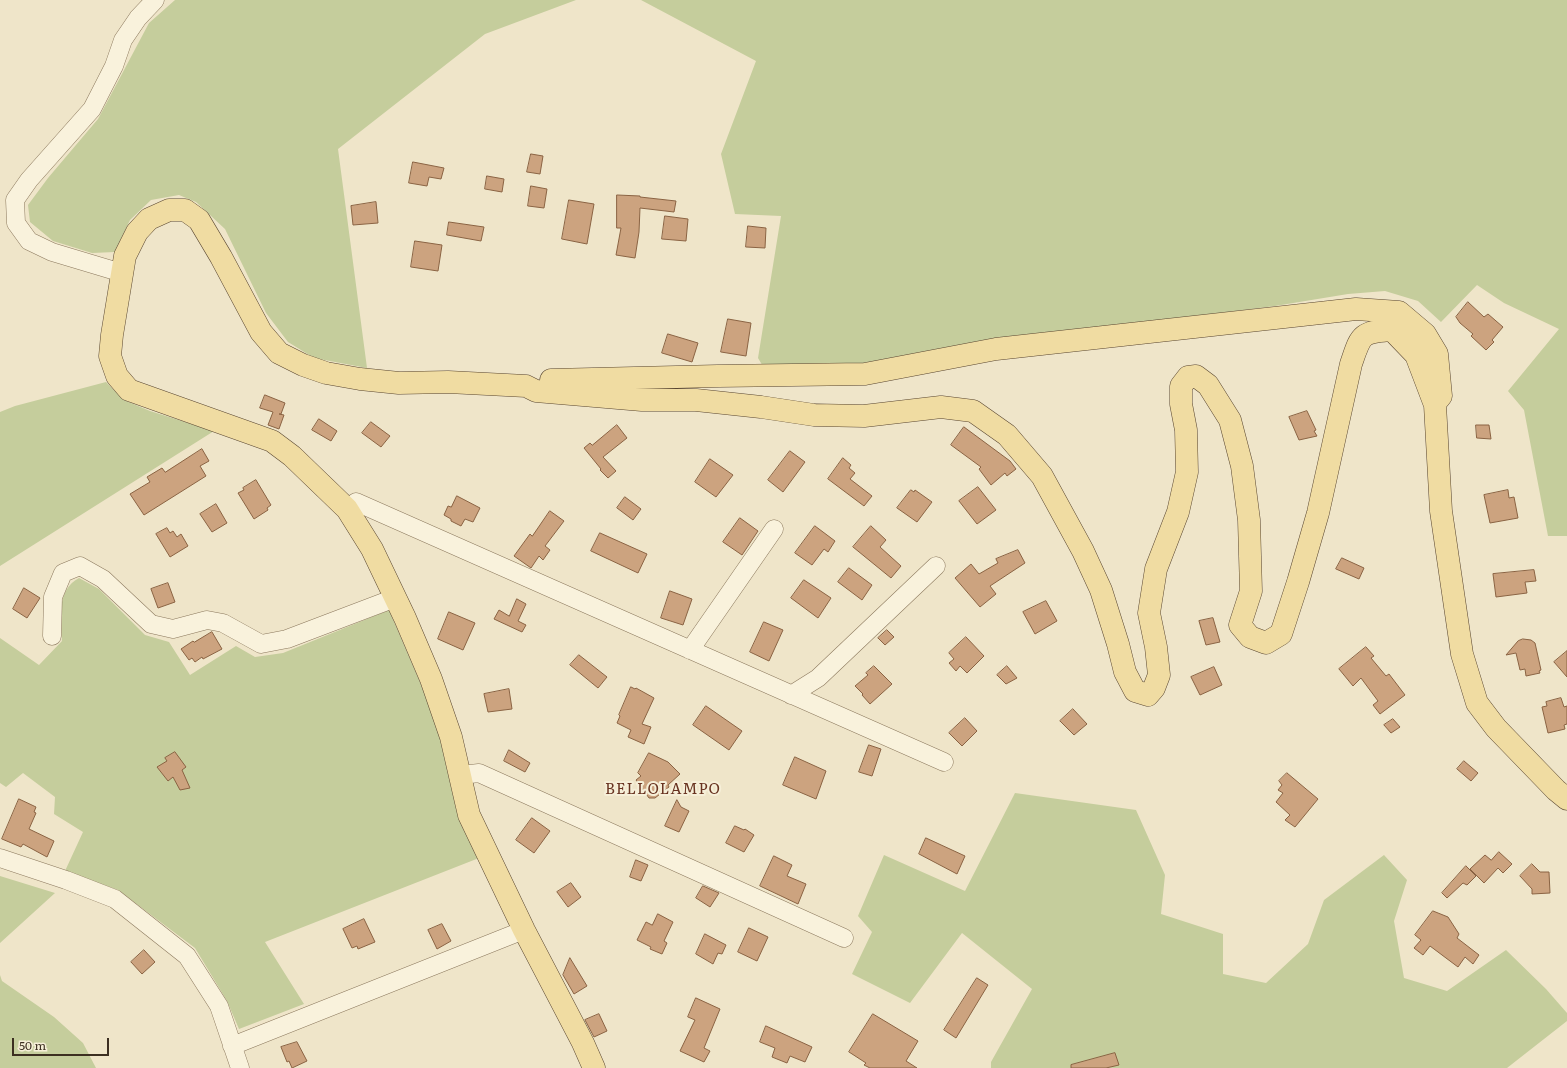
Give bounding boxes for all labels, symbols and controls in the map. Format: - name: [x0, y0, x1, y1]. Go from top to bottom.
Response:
- district label: BELLOLAMPO: [605, 781, 721, 799]
- scale bar: [14, 1030, 111, 1056]
- text: 50 m: [19, 1036, 46, 1054]

